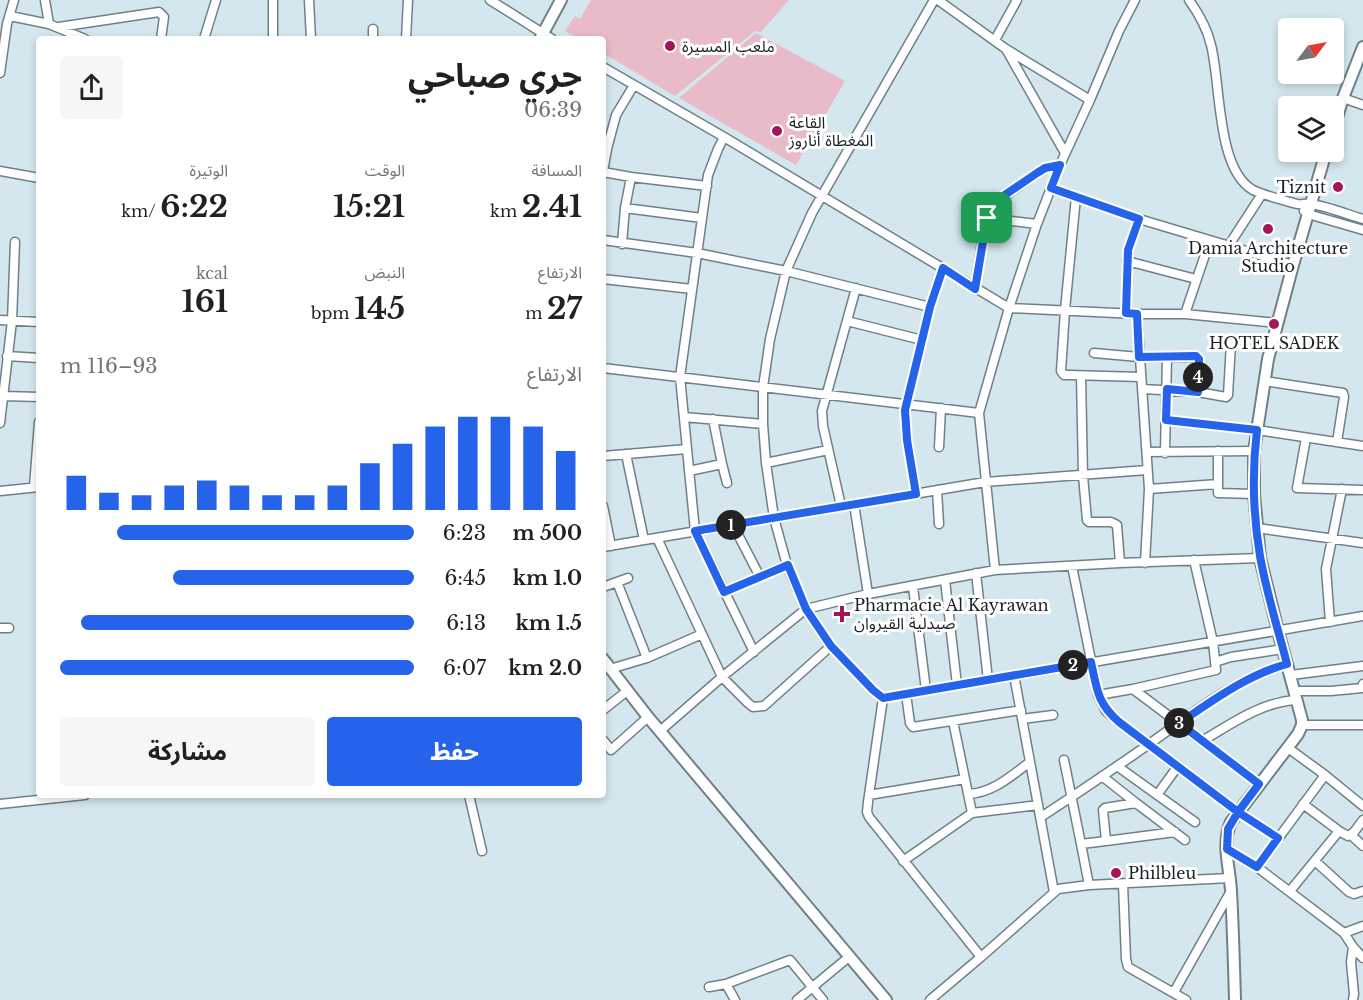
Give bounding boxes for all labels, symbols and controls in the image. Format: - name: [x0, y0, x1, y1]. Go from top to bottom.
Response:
- north arrow: [1278, 18, 1344, 84]
- map controls: [1278, 18, 1344, 162]
- place label: ملعب المسيرة: [682, 36, 775, 56]
- marker: ملعب المسيرة: [663, 39, 677, 53]
- text: جري صباحي: [408, 55, 582, 96]
- button: share: [60, 56, 123, 119]
- button: layers: [1278, 96, 1344, 162]
- text: 06:39: [524, 98, 582, 122]
- place label: القاعة المغطاة أناروز: [788, 112, 873, 150]
- marker: القاعة المغطاة أناروز: [770, 124, 784, 138]
- text: الوتيرة: [190, 160, 228, 180]
- text: الوقت: [365, 160, 405, 180]
- text: المسافة: [532, 160, 582, 180]
- place label: Tiznit: [1277, 177, 1326, 197]
- marker: Tiznit: [1331, 180, 1345, 194]
- text: 6:22: [160, 188, 228, 225]
- text: 15:21: [333, 188, 405, 225]
- text: 2.41: [522, 188, 582, 225]
- pin: [961, 192, 1012, 243]
- text: /km: [121, 201, 160, 221]
- text: km: [490, 201, 522, 221]
- icon: arrive: [970, 201, 1003, 234]
- marker: Damia Architecture Studio: [1261, 222, 1275, 236]
- place label: Damia Architecture Studio: [1188, 238, 1348, 276]
- text: النبض: [364, 262, 405, 282]
- text: الارتفاع: [538, 262, 582, 282]
- text: kcal: [196, 263, 228, 283]
- text: 161: [182, 283, 228, 320]
- text: 145: [354, 290, 405, 327]
- text: 27: [547, 290, 582, 327]
- text: bpm: [311, 303, 354, 323]
- text: m: [525, 303, 547, 323]
- marker: HOTEL SADEK: [1267, 317, 1281, 331]
- place label: HOTEL SADEK: [1209, 333, 1340, 353]
- text: 93–116 m: [60, 354, 158, 378]
- text: الارتفاع: [527, 362, 582, 386]
- pin: 4: [1183, 362, 1213, 392]
- text: 4: [1193, 367, 1203, 387]
- pin: 1: [716, 510, 746, 540]
- text: 1: [728, 515, 734, 535]
- text: 6:23: [443, 521, 486, 545]
- text: 500 m: [512, 521, 582, 545]
- text: 6:45: [444, 566, 486, 590]
- text: 1.0 km: [513, 566, 582, 590]
- place label: Pharmacie Al Kayrawan صيدلية القيروان: [854, 595, 1049, 633]
- marker: Pharmacie Al Kayrawan صيدلية القيروان: [835, 607, 849, 621]
- text: 6:13: [446, 611, 486, 635]
- text: 1.5 km: [515, 611, 582, 635]
- pin: 2: [1058, 650, 1088, 680]
- text: 2: [1068, 655, 1078, 675]
- text: 6:07: [443, 656, 486, 680]
- text: 2.0 km: [508, 656, 582, 680]
- pin: 3: [1164, 708, 1194, 738]
- text: 3: [1174, 713, 1184, 733]
- button: مشاركة: [60, 717, 315, 786]
- button: حفظ: [327, 717, 582, 786]
- place label: Philbleu: [1128, 863, 1196, 883]
- marker: Philbleu: [1109, 866, 1123, 880]

